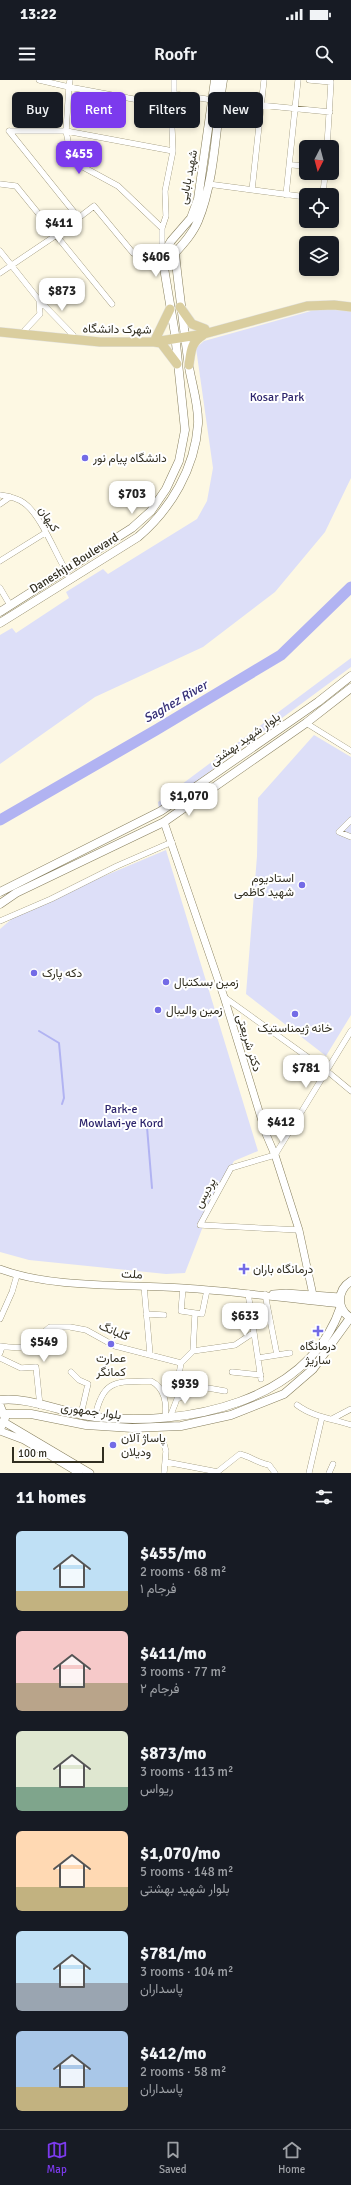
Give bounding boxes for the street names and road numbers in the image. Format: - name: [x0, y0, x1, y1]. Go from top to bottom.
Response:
- street label: شهید بابایی: [176, 149, 201, 206]
- street label: شهرک دانشگاه: [82, 321, 152, 338]
- street label: کیهان: [35, 504, 62, 535]
- street label: Daneshju Boulevard: [27, 530, 122, 597]
- street label: بلوار شهید بهشتی: [207, 710, 283, 769]
- street label: دکتر شریعتی: [233, 1013, 264, 1074]
- street label: پردیس: [191, 1176, 220, 1211]
- street label: ملت: [121, 1266, 143, 1283]
- street label: گلبانگ: [97, 1318, 131, 1344]
- street label: بلوار جمهوری: [60, 1400, 122, 1423]

